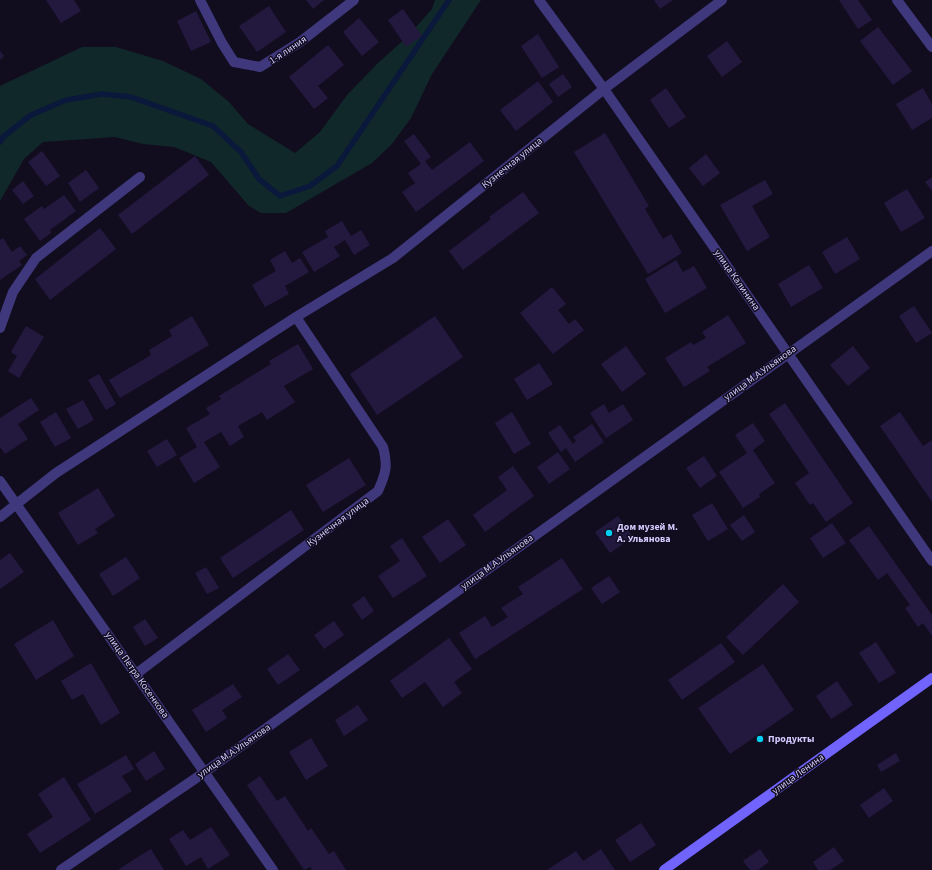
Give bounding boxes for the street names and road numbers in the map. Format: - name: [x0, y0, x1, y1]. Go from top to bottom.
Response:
- street label: 1-я линия: [266, 32, 310, 68]
- street label: Кузнечная улица: [479, 134, 545, 192]
- street label: улица Калинина: [711, 247, 763, 313]
- street label: улица М.А.Ульянова: [721, 342, 799, 404]
- street label: Кузнечная улица: [304, 494, 372, 550]
- street label: улица М.А.Ульянова: [458, 531, 536, 593]
- street label: улица Петра Косенкова: [102, 629, 172, 721]
- street label: улица М.А.Ульянова: [195, 720, 273, 782]
- street label: улица Ленина: [769, 750, 827, 798]

